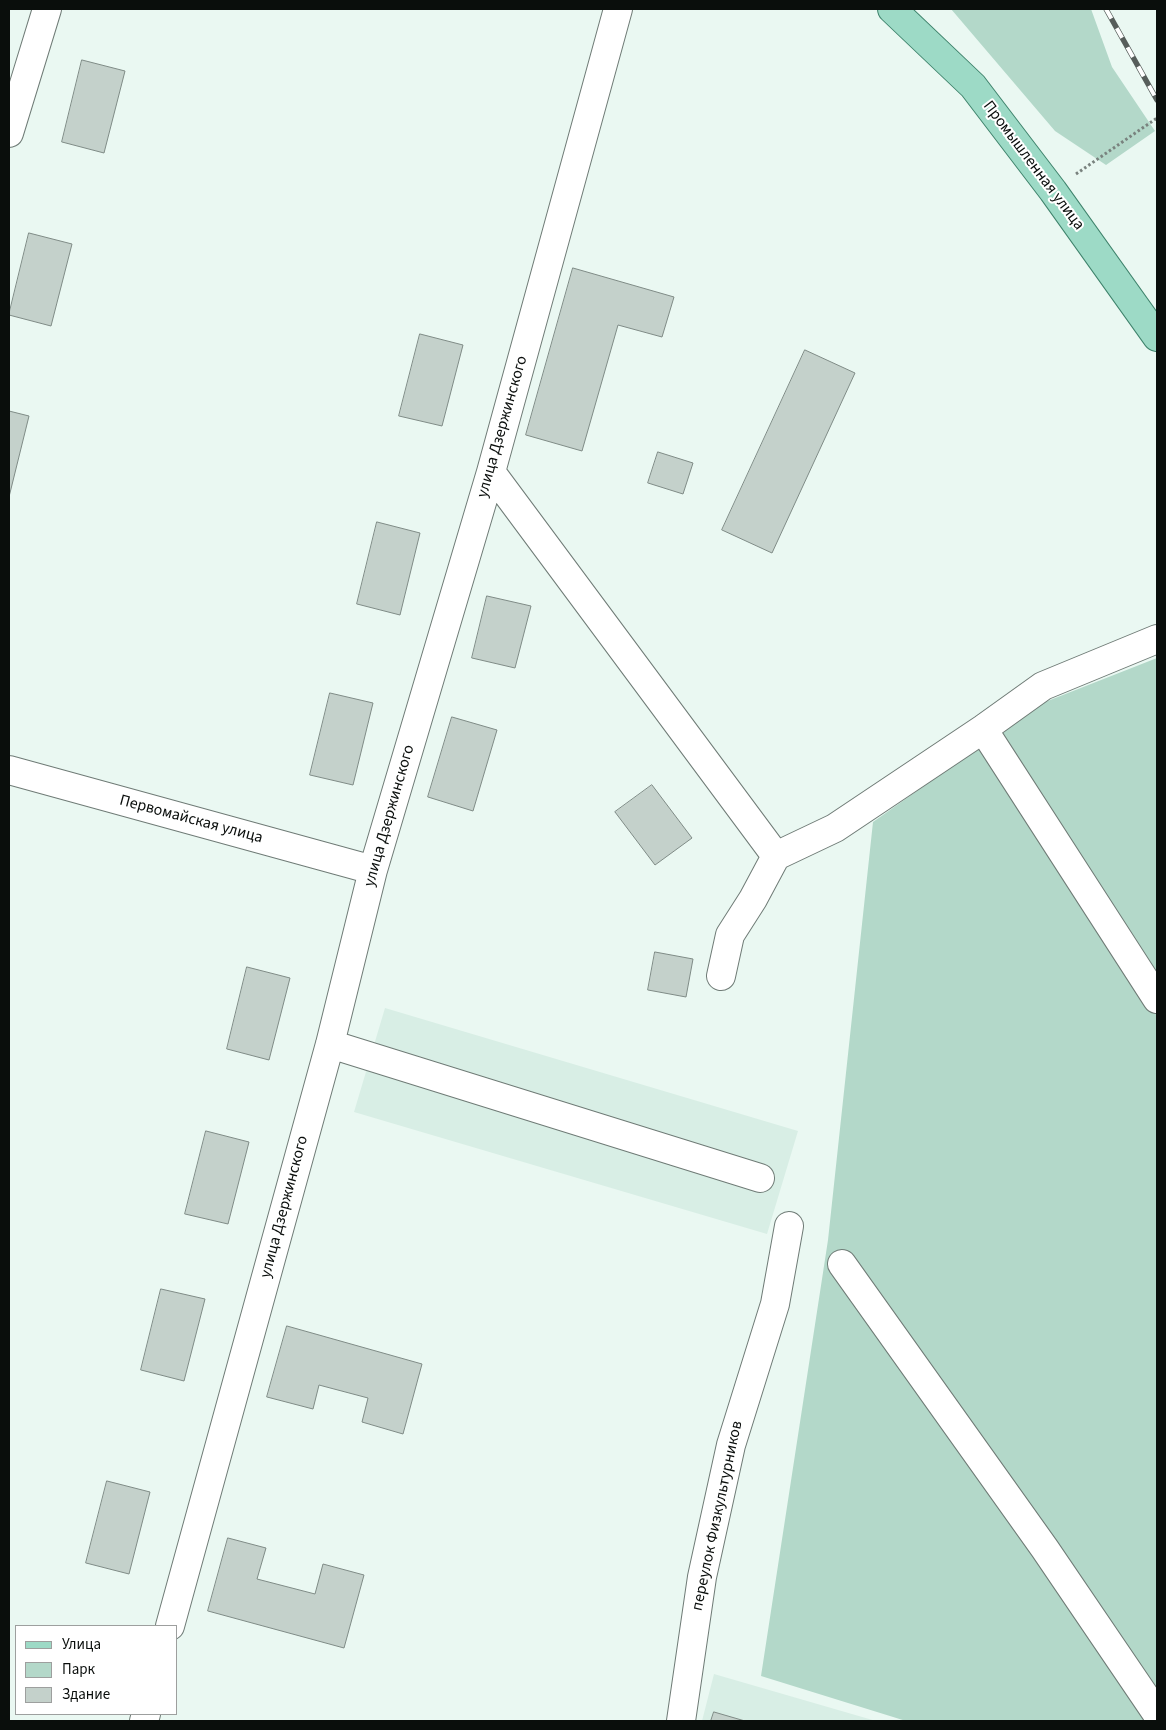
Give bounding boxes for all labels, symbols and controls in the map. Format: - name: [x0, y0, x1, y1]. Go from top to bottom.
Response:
- street label: Промышленная улица: [978, 98, 1088, 234]
- street label: улица Дзержинского: [474, 354, 532, 500]
- street label: улица Дзержинского: [361, 743, 419, 889]
- street label: Первомайская улица: [117, 792, 265, 848]
- street label: улица Дзержинского: [257, 1134, 313, 1280]
- street label: переулок Физкультурников: [688, 1419, 748, 1613]
- legend: [15, 1625, 178, 1715]
- text: Улица: [62, 1634, 101, 1655]
- text: Парк: [62, 1659, 95, 1680]
- text: Здание: [62, 1684, 110, 1705]

